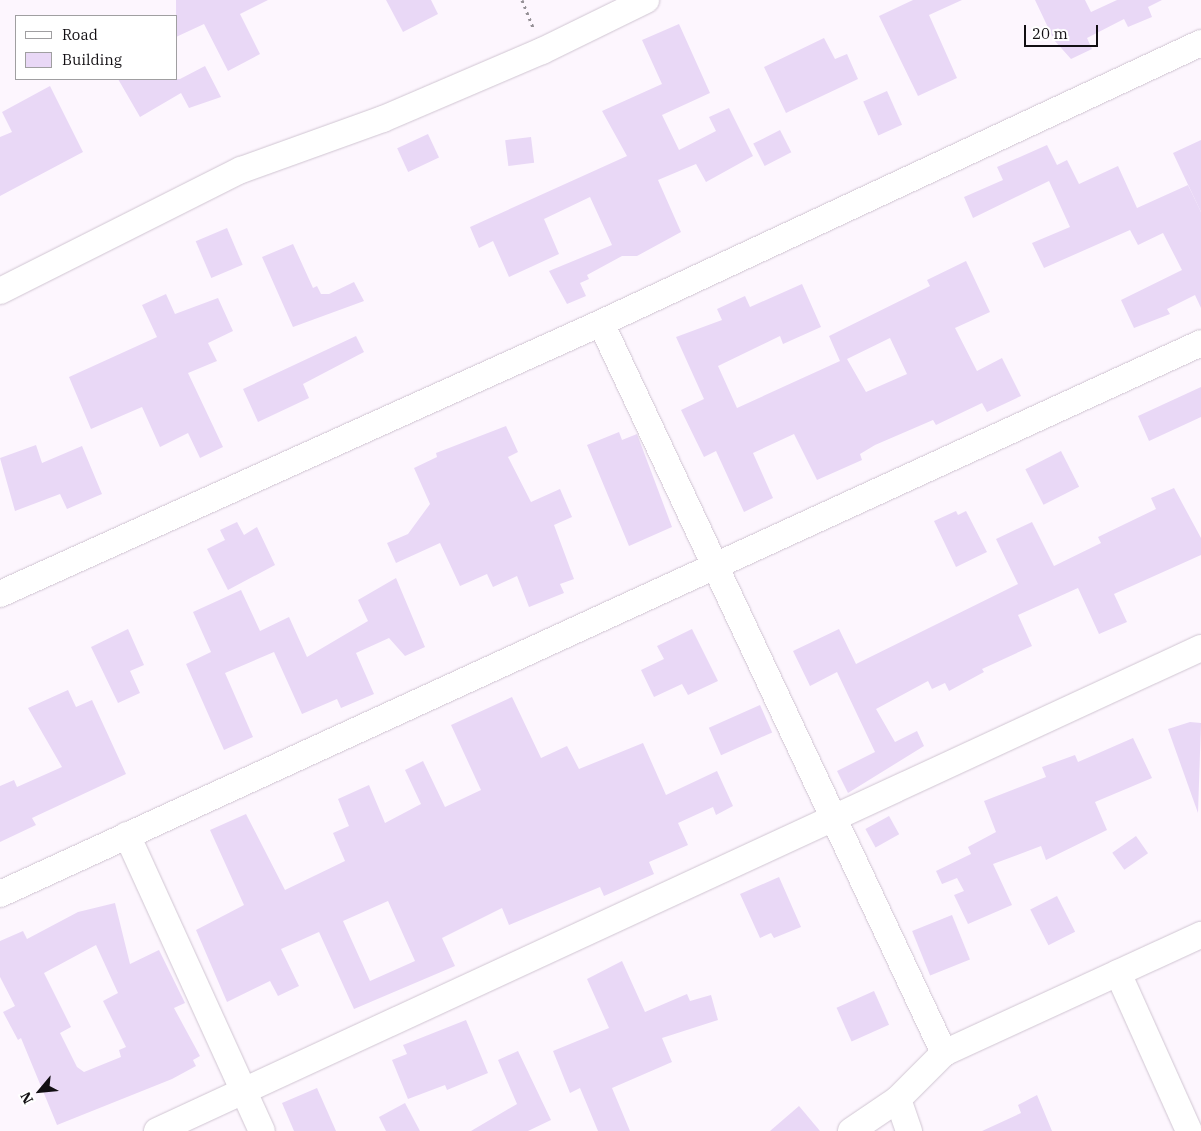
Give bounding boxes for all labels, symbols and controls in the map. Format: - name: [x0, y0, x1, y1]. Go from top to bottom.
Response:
- legend: [15, 15, 178, 80]
- scale bar: [1026, 15, 1100, 47]
- text: 20 m: [1032, 24, 1068, 43]
- text: Road: [62, 25, 98, 44]
- text: Building: [62, 50, 122, 69]
- north arrow: [15, 1066, 65, 1116]
- text: N: [16, 1089, 37, 1107]

